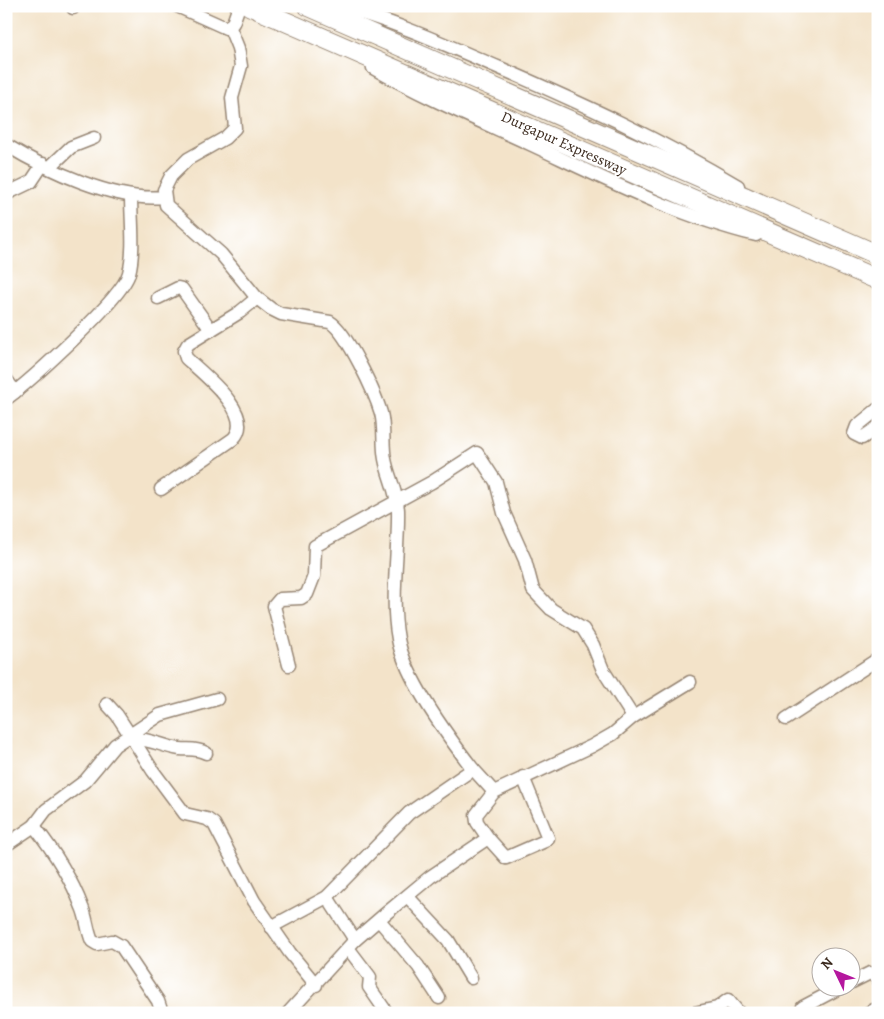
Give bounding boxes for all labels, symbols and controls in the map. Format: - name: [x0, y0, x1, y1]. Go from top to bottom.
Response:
- street label: Durgapur Expressway: [498, 106, 630, 180]
- north arrow: [812, 946, 862, 996]
- text: N: [816, 953, 837, 974]

